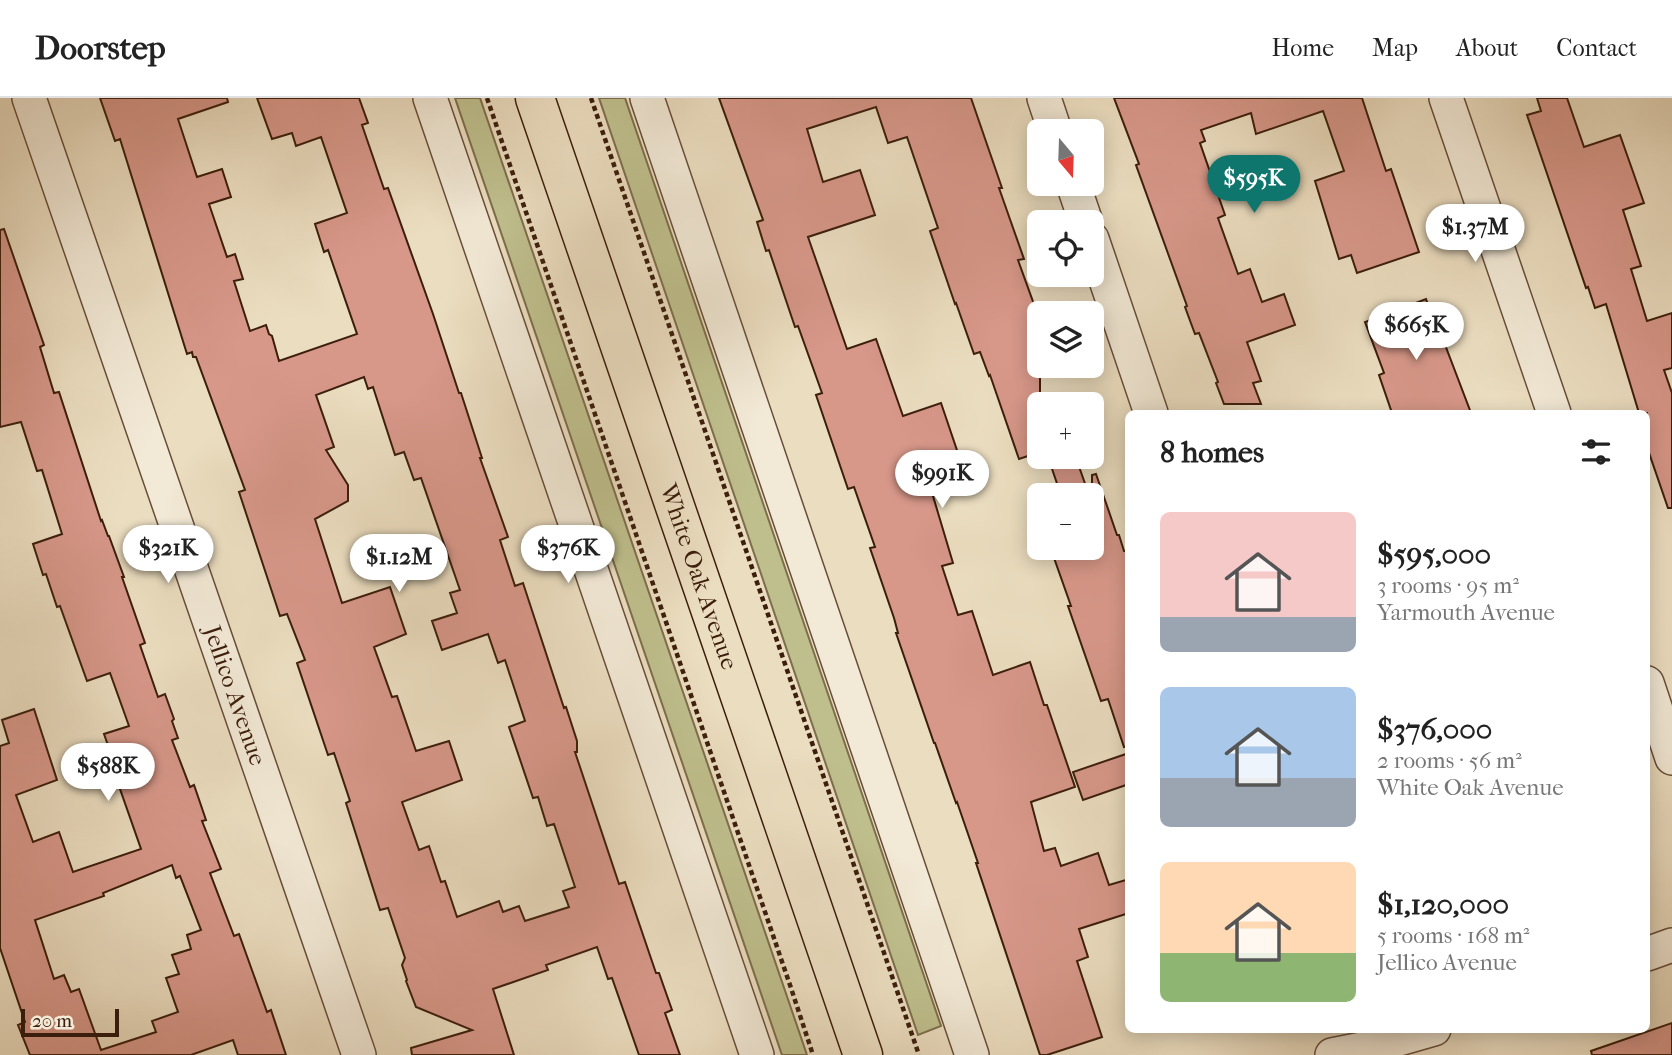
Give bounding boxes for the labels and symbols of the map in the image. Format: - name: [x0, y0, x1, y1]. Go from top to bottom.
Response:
- north arrow: [1027, 119, 1104, 196]
- pin: $595K: [1205, 156, 1303, 215]
- pin: $1.37M: [1418, 204, 1532, 264]
- pin: $665K: [1367, 302, 1465, 362]
- pin: $991K: [893, 450, 991, 510]
- street label: White Oak Avenue: [654, 479, 744, 673]
- pin: $321K: [119, 526, 217, 585]
- pin: $376K: [519, 526, 617, 585]
- pin: $1.12M: [342, 534, 456, 594]
- street label: Jellico Avenue: [197, 620, 272, 769]
- pin: $588K: [59, 744, 157, 803]
- scale bar: [21, 1006, 119, 1038]

